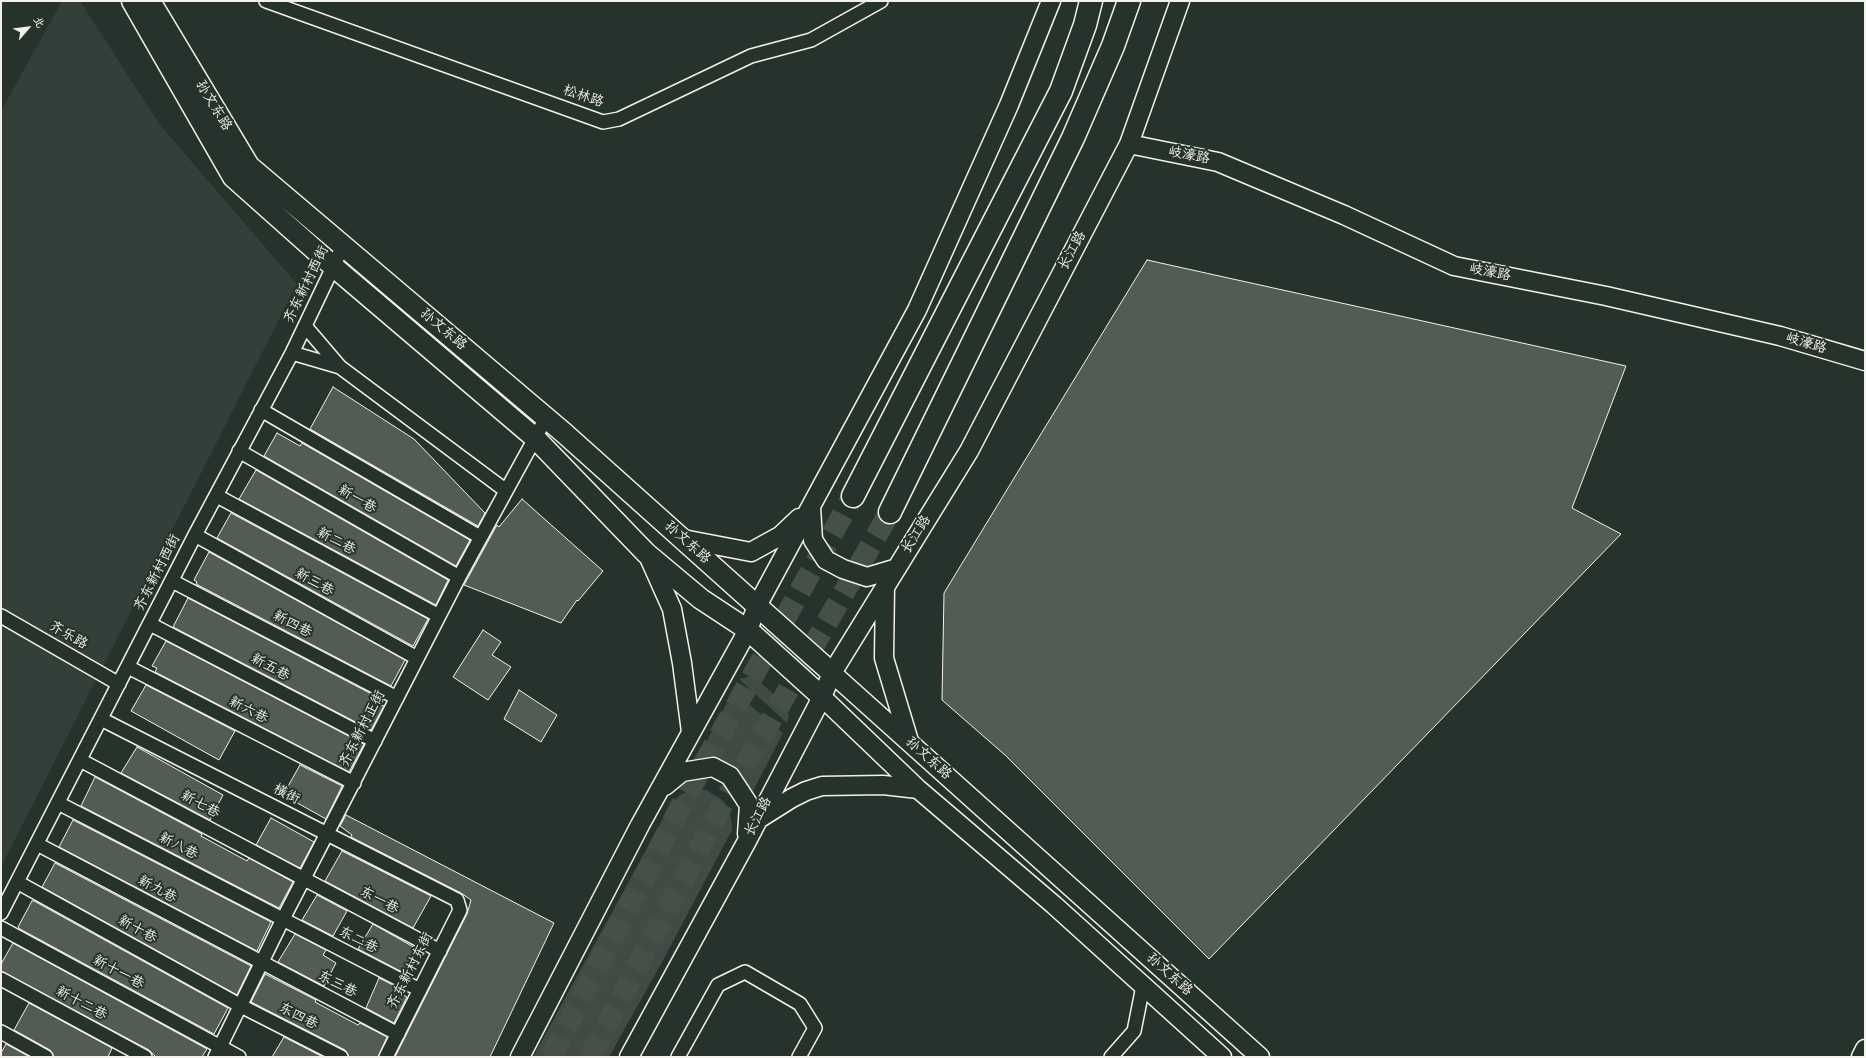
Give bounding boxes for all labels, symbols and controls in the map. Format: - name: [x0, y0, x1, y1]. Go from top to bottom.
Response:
- north arrow: [8, 8, 48, 48]
- text: 北: [30, 14, 47, 31]
- street label: 孙文东路: [191, 78, 235, 134]
- street label: 松林路: [560, 82, 606, 112]
- street label: 岐濠路: [1167, 144, 1211, 168]
- street label: 长江路: [1056, 229, 1090, 273]
- street label: 齐东新村西街: [281, 244, 333, 326]
- street label: 岐濠路: [1468, 261, 1512, 285]
- street label: 孙文东路: [416, 306, 470, 354]
- street label: 岐濠路: [1783, 330, 1829, 358]
- street label: 新一巷: [335, 482, 379, 518]
- street label: 长江路: [899, 513, 935, 557]
- street label: 孙文东路: [661, 518, 713, 568]
- street label: 新二巷: [314, 525, 358, 559]
- street label: 齐东新村西街: [131, 532, 185, 614]
- street label: 新三巷: [292, 565, 336, 601]
- street label: 新四巷: [269, 608, 315, 642]
- street label: 齐乐路: [46, 618, 90, 654]
- street label: 新五巷: [248, 651, 292, 685]
- street label: 齐东新村正街: [336, 688, 390, 770]
- street label: 新六巷: [225, 694, 271, 728]
- street label: 孙文东路: [902, 734, 954, 784]
- street label: 横街: [270, 781, 302, 809]
- street label: 新七巷: [178, 788, 222, 822]
- street label: 长江路: [742, 794, 776, 840]
- street label: 新八巷: [155, 830, 201, 864]
- street label: 新九巷: [135, 873, 179, 907]
- street label: 东一巷: [357, 884, 401, 918]
- street label: 新十巷: [115, 912, 159, 948]
- street label: 东二巷: [335, 924, 381, 958]
- street label: 齐东新村东街: [384, 930, 438, 1012]
- street label: 孙文东路: [1143, 950, 1195, 1000]
- street label: 新十一巷: [89, 952, 147, 994]
- street label: 东三巷: [314, 968, 360, 1002]
- street label: 新十二巷: [52, 983, 110, 1025]
- street label: 东四巷: [275, 1000, 321, 1034]

